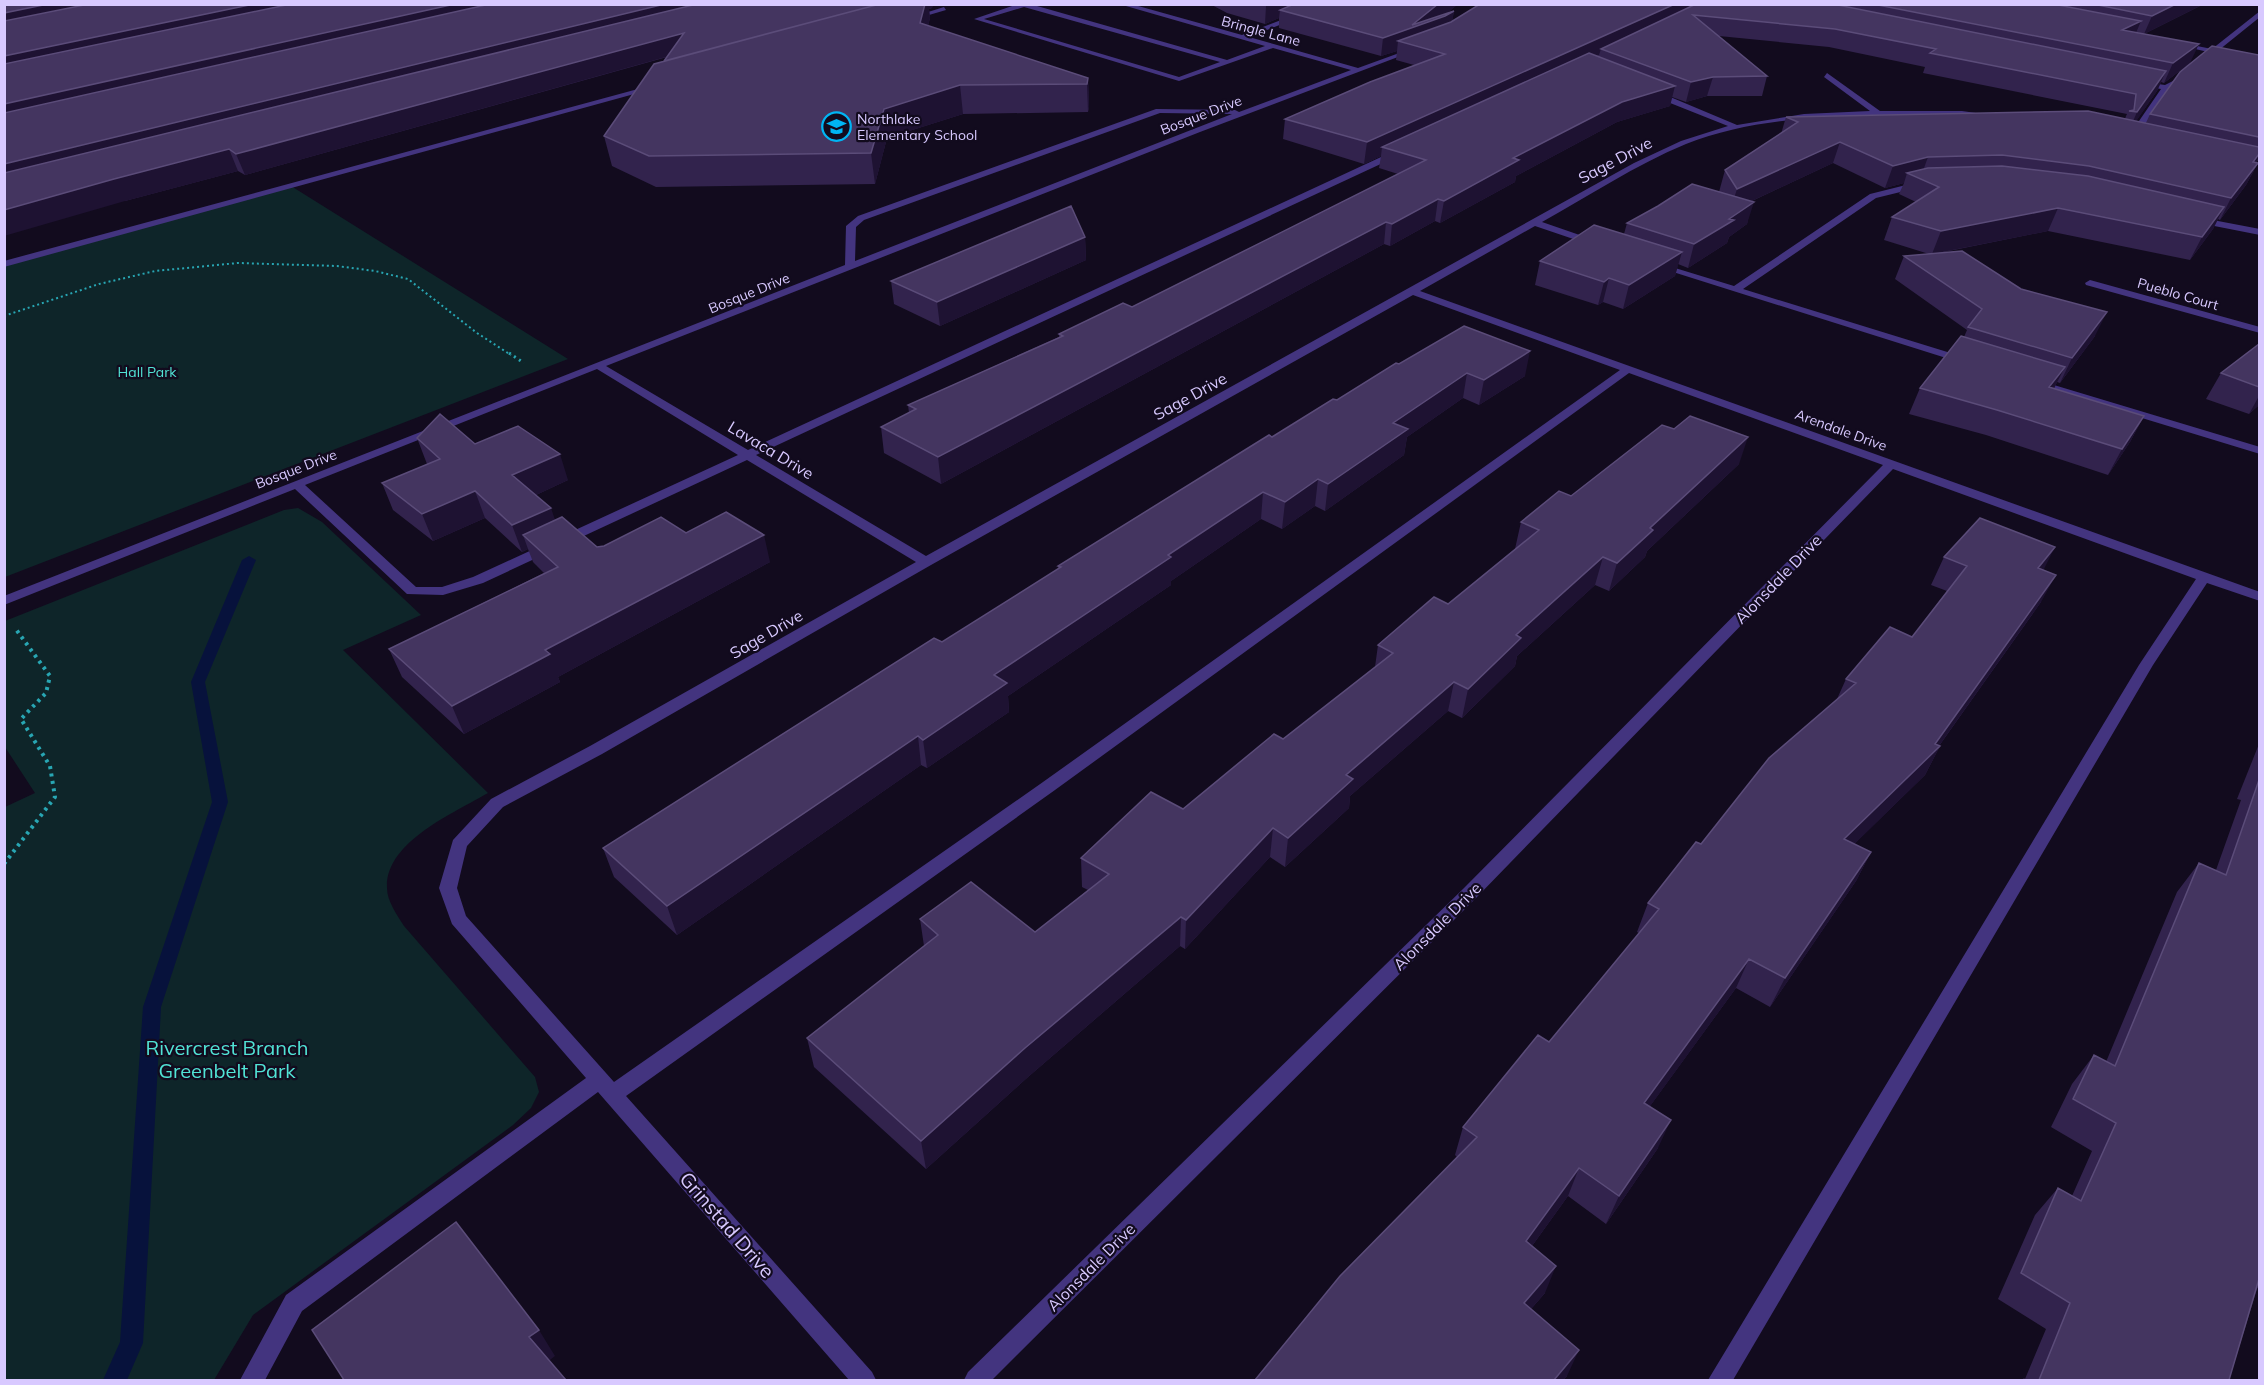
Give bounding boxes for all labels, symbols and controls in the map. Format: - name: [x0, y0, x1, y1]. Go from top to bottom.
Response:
- street label: Bringle Lane: [1220, 12, 1302, 50]
- street label: Bosque Drive: [1158, 91, 1244, 139]
- place label: Northlake Elementary School: [857, 110, 977, 144]
- school or university icon: Northlake Elementary School: [820, 111, 852, 143]
- street label: Sage Drive: [1575, 132, 1655, 188]
- street label: Bosque Drive: [706, 269, 792, 317]
- street label: Pueblo Court: [2135, 274, 2221, 314]
- park label: Hall Park: [118, 363, 177, 381]
- street label: Sage Drive: [1150, 368, 1230, 424]
- street label: Arendale Drive: [1793, 405, 1889, 455]
- street label: Lavaca Drive: [725, 417, 817, 483]
- street label: Bosque Drive: [253, 445, 339, 493]
- street label: Alonsdale Drive: [1730, 530, 1826, 628]
- street label: Sage Drive: [726, 605, 806, 663]
- street label: Alonsdale Drive: [1389, 878, 1485, 974]
- park label: Rivercrest Branch Greenbelt Park: [145, 1035, 309, 1083]
- street label: Grinstad Drive: [674, 1166, 780, 1283]
- street label: Alonsdale Drive: [1043, 1219, 1139, 1315]

